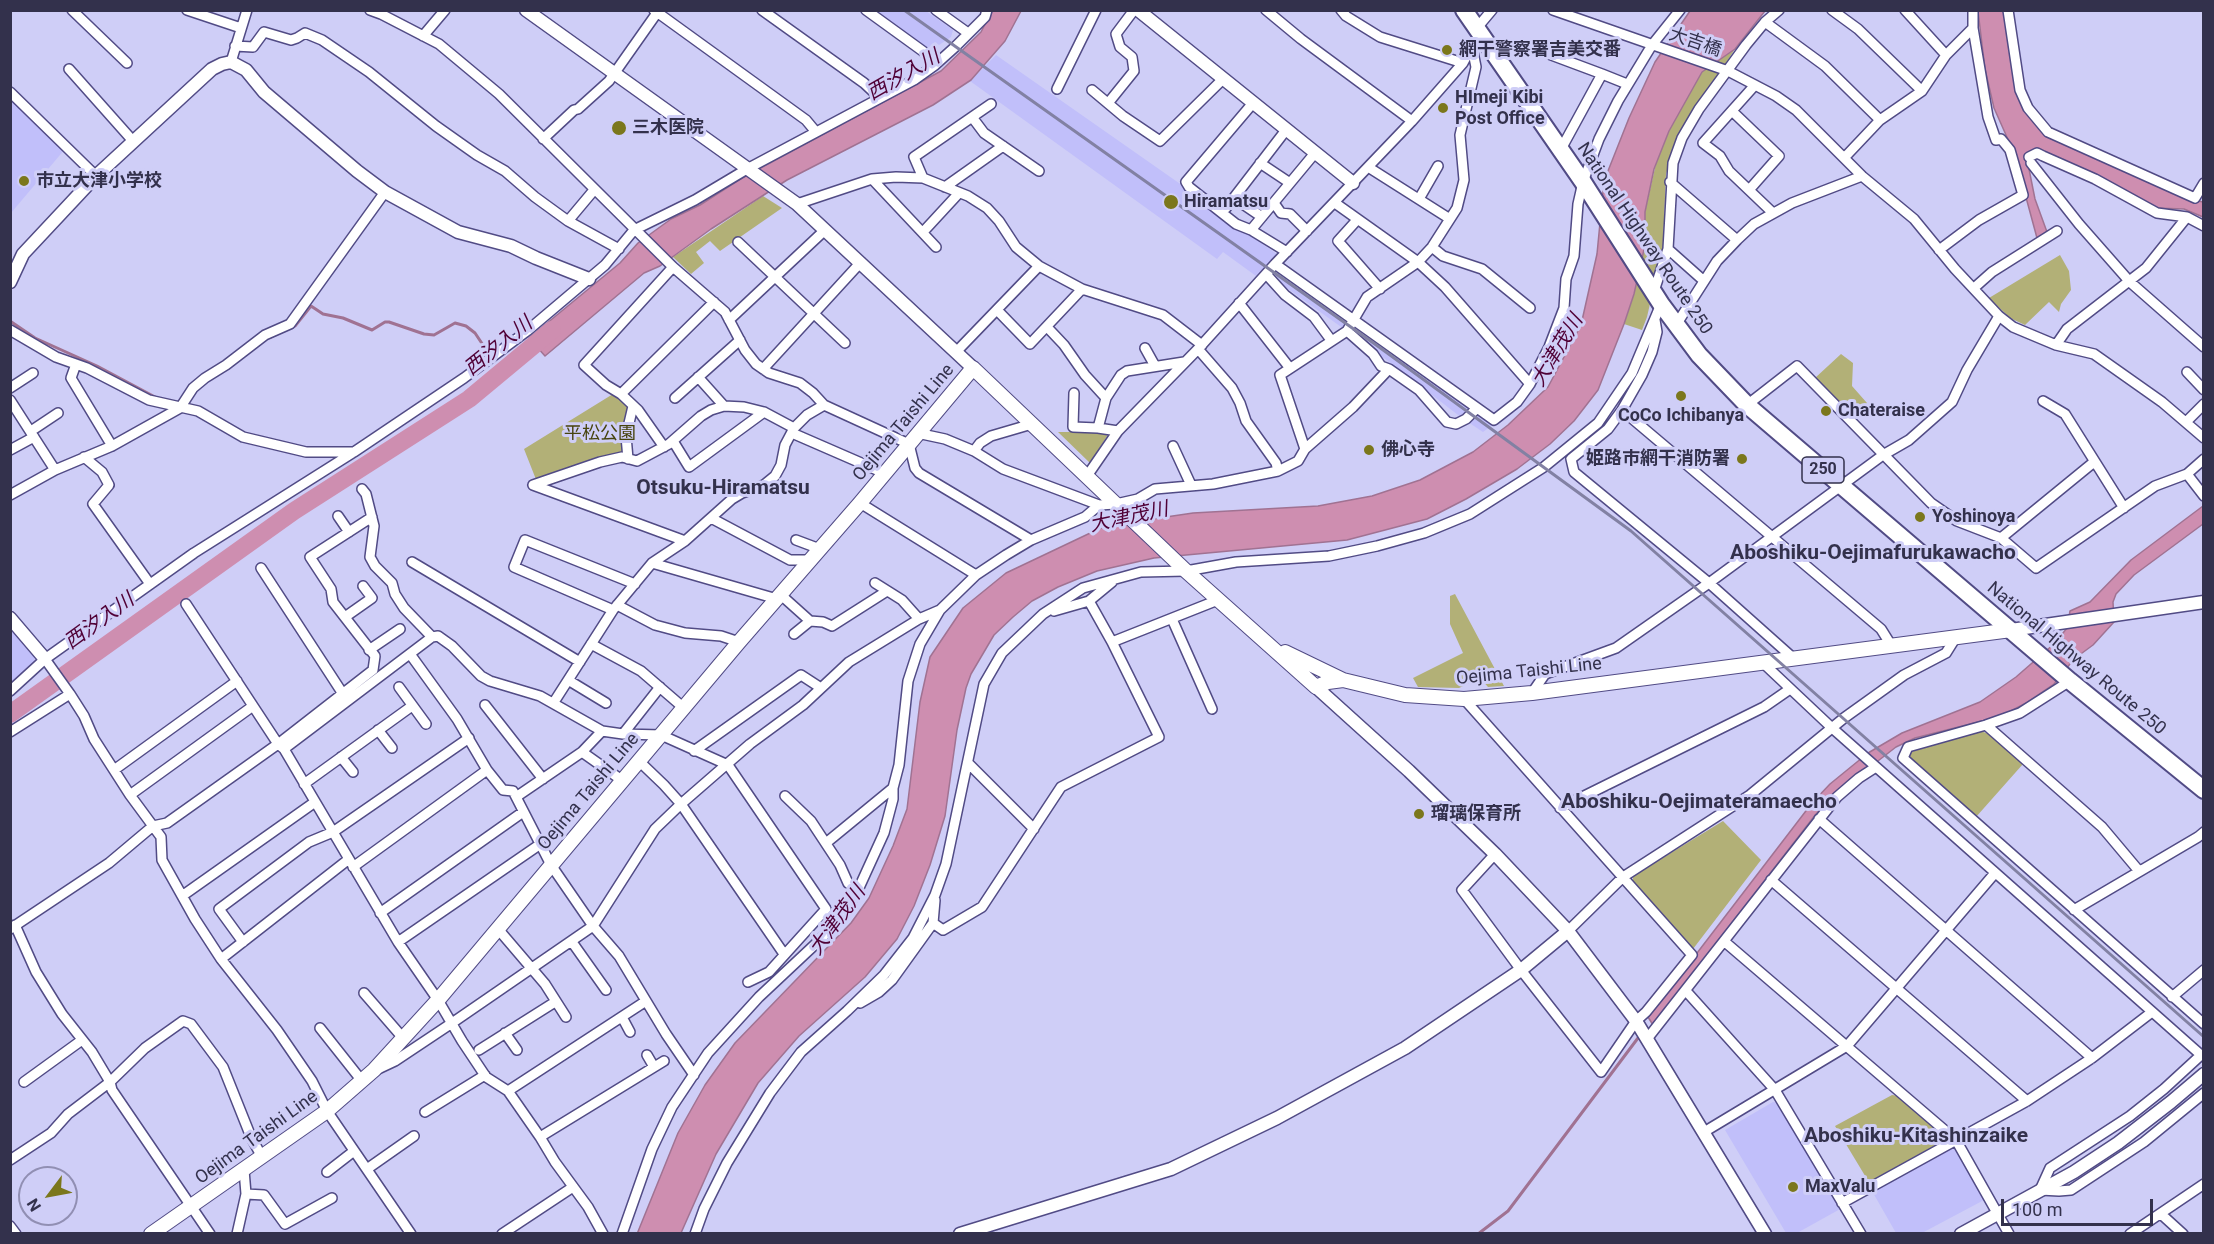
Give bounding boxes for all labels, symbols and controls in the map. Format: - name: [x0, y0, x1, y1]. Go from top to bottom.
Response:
- street label: 大吉橋: [1666, 24, 1724, 62]
- place label: 網干警察署吉美交番: [1459, 39, 1621, 61]
- marker: 網干警察署吉美交番: [1440, 43, 1454, 57]
- water label: 西汐入川: [863, 46, 945, 106]
- place label: HImeji Kibi Post Office: [1455, 87, 1545, 130]
- marker: HImeji Kibi Post Office: [1436, 101, 1450, 115]
- place label: 三木医院: [632, 117, 704, 139]
- marker: 三木医院: [610, 119, 628, 137]
- street label: National Highway Route 250: [1572, 139, 1716, 339]
- place label: 市立大津小学校: [36, 170, 162, 192]
- marker: 市立大津小学校: [17, 174, 31, 188]
- place label: Hiramatsu: [1184, 191, 1268, 213]
- marker: Hiramatsu: [1162, 193, 1180, 211]
- water label: 大津茂川: [1527, 311, 1589, 391]
- water label: 西汐入川: [460, 313, 538, 381]
- street label: Oejima Taishi Line: [849, 360, 959, 486]
- marker: CoCo Ichibanya: [1674, 389, 1688, 403]
- place label: Chateraise: [1838, 400, 1925, 422]
- marker: Chateraise: [1819, 404, 1833, 418]
- place label: CoCo Ichibanya: [1618, 405, 1744, 427]
- park label: 平松公園: [564, 423, 636, 445]
- place label: 佛心寺: [1381, 439, 1435, 461]
- marker: 佛心寺: [1362, 443, 1376, 457]
- place label: 姫路市網干消防署: [1586, 448, 1730, 470]
- marker: 姫路市網干消防署: [1735, 452, 1749, 466]
- road number: 250: [1802, 457, 1844, 483]
- district label: Otsuku-Hiramatsu: [636, 476, 810, 502]
- water label: 大津茂川: [1087, 498, 1171, 538]
- place label: Yoshinoya: [1932, 506, 2016, 528]
- marker: Yoshinoya: [1913, 510, 1927, 524]
- district label: Aboshiku-Oejimafurukawacho: [1730, 541, 2016, 567]
- street label: National Highway Route 250: [1982, 578, 2170, 740]
- water label: 西汐入川: [61, 589, 139, 655]
- street label: Oejima Taishi Line: [1455, 654, 1603, 690]
- street label: Oejima Taishi Line: [534, 729, 644, 855]
- district label: Aboshiku-Oejimateramaecho: [1561, 790, 1837, 816]
- place label: 瑠璃保育所: [1431, 803, 1521, 825]
- marker: 瑠璃保育所: [1412, 807, 1426, 821]
- water label: 大津茂川: [805, 882, 871, 960]
- street label: Oejima Taishi Line: [192, 1086, 322, 1190]
- district label: Aboshiku-Kitashinzaike: [1804, 1124, 2028, 1150]
- north arrow: [18, 1166, 78, 1226]
- place label: MaxValu: [1805, 1176, 1875, 1198]
- marker: MaxValu: [1786, 1180, 1800, 1194]
- scale bar: [2004, 1187, 2156, 1225]
- text: N: [23, 1195, 45, 1215]
- text: 100 m: [2012, 1199, 2063, 1220]

